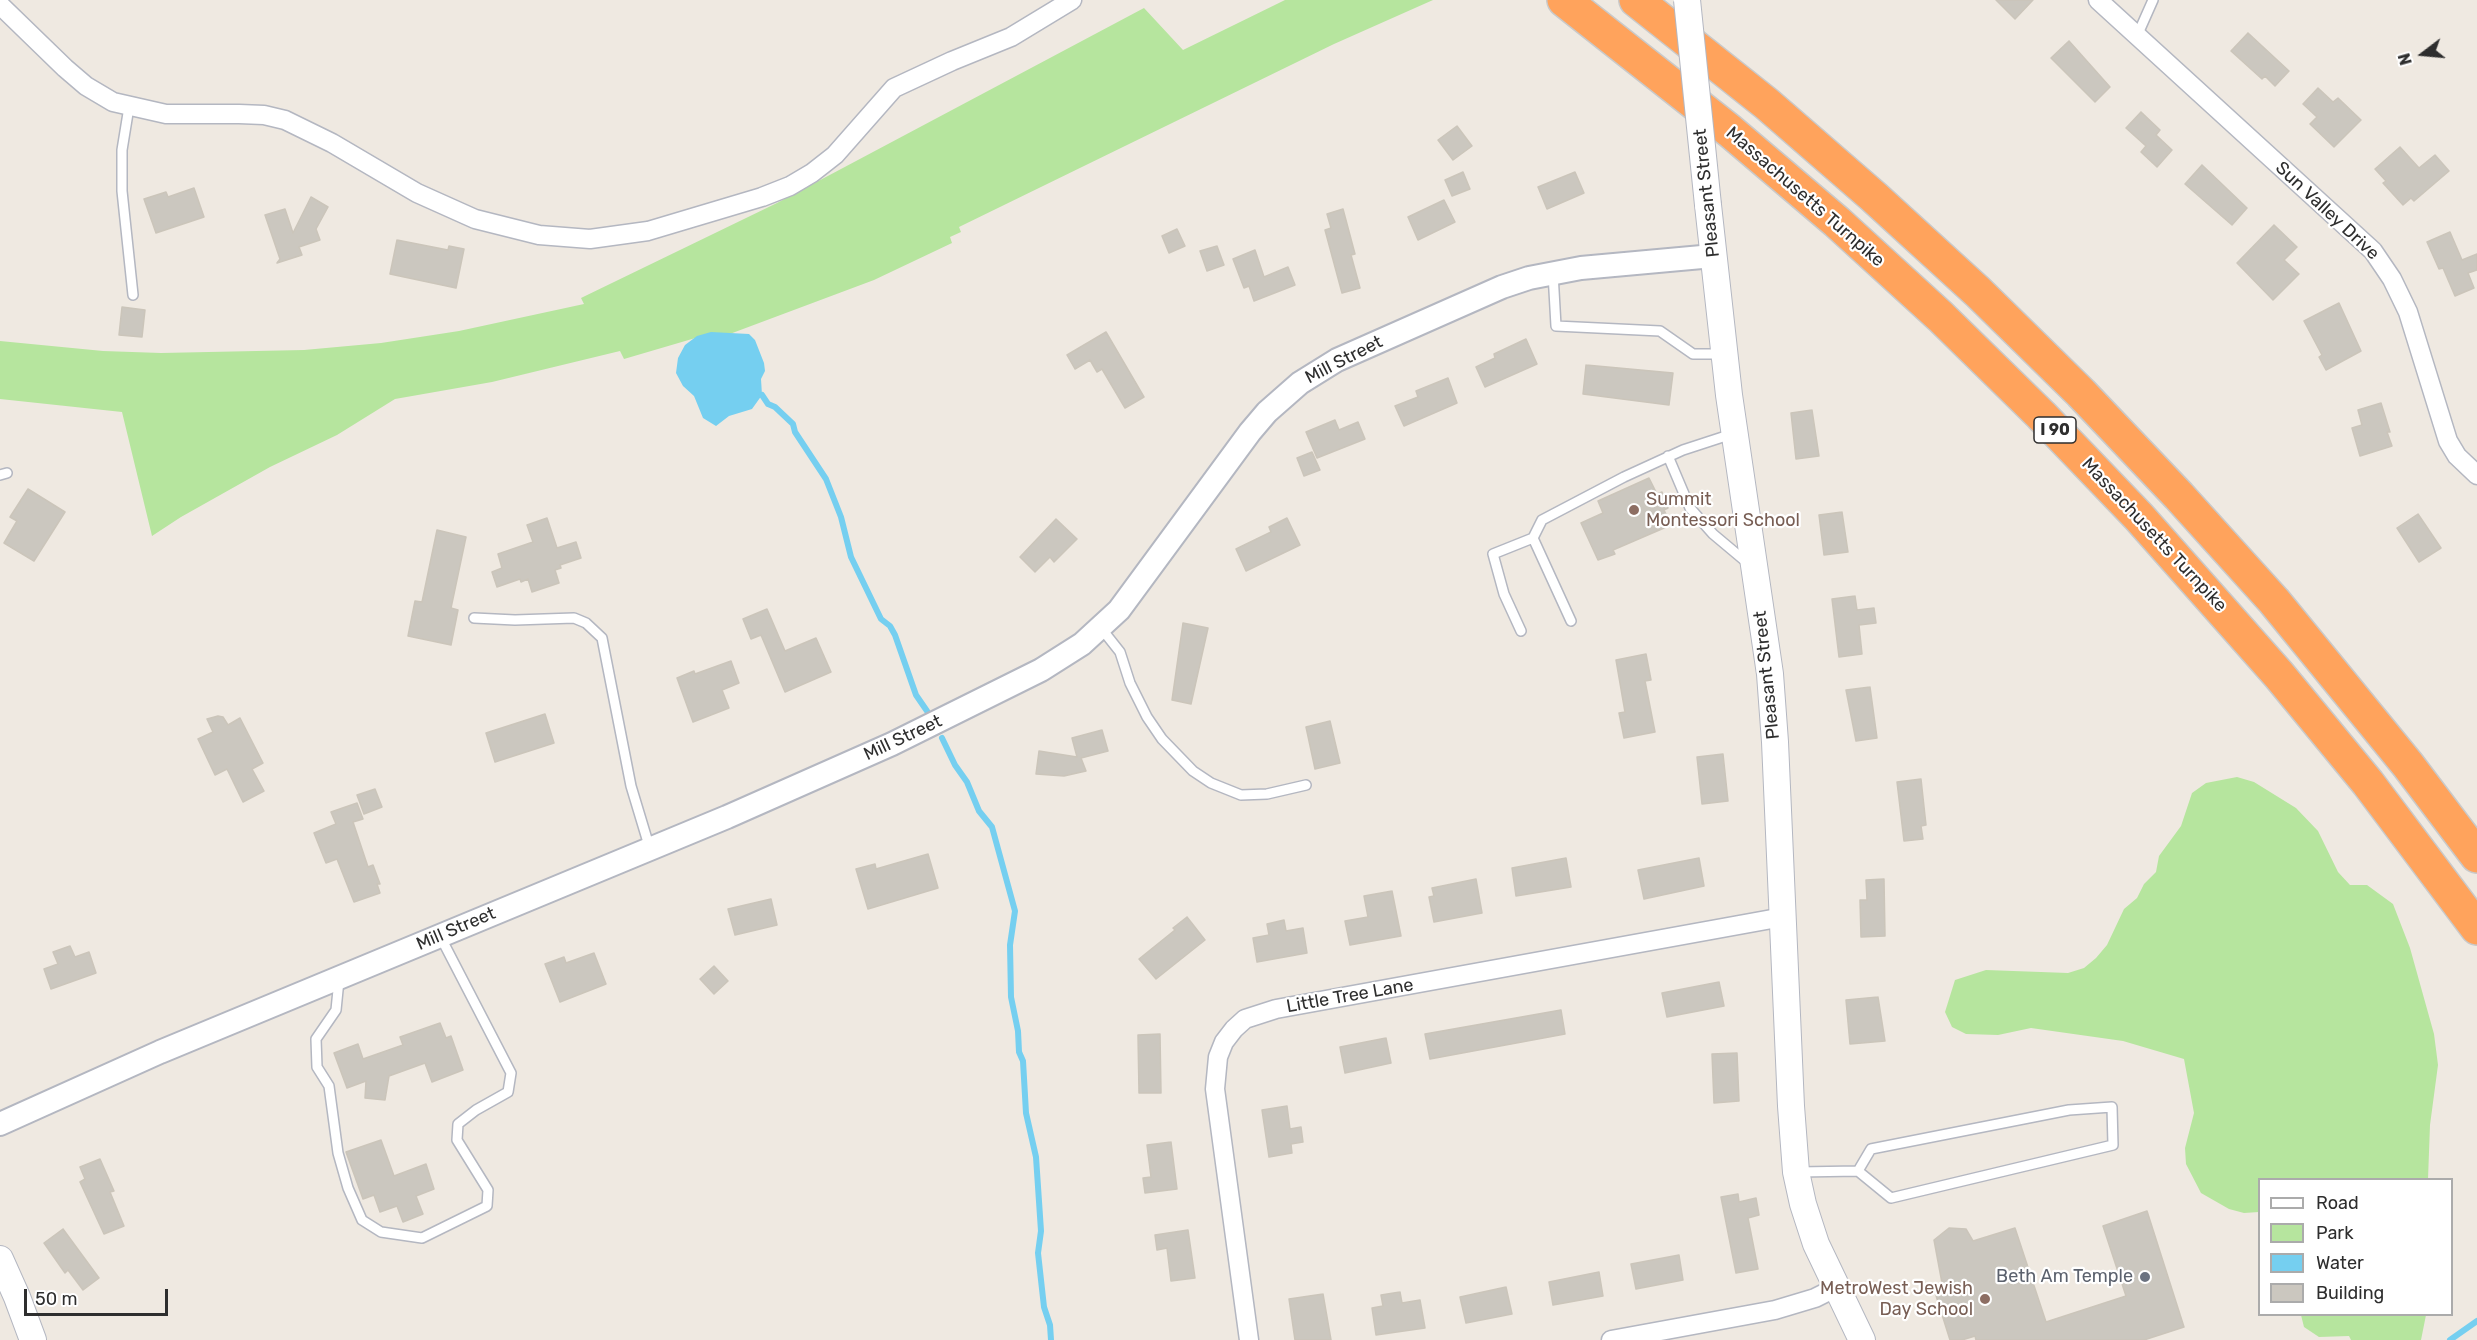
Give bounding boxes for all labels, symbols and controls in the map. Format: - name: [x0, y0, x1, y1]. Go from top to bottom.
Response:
- north arrow: [2393, 24, 2453, 84]
- text: N: [2394, 51, 2416, 67]
- street label: Massachusetts Turnpike: [1721, 122, 1889, 272]
- street label: Pleasant Street: [1690, 128, 1724, 258]
- street label: Sun Valley Drive: [2271, 157, 2383, 265]
- street label: Mill Street: [1302, 331, 1386, 389]
- road number: I 90: [2034, 417, 2076, 443]
- street label: Massachusetts Turnpike: [2077, 454, 2231, 616]
- place label: Summit Montessori School: [1646, 489, 1800, 532]
- marker: Summit Montessori School: [1627, 503, 1641, 517]
- street label: Pleasant Street: [1750, 610, 1784, 740]
- street label: Mill Street: [860, 710, 946, 766]
- street label: Mill Street: [413, 903, 499, 955]
- street label: Little Tree Lane: [1285, 974, 1415, 1018]
- legend: [2258, 1178, 2453, 1316]
- text: Road: [2316, 1192, 2359, 1214]
- text: Park: [2316, 1222, 2353, 1244]
- text: Water: [2316, 1252, 2364, 1274]
- place label: Beth Am Temple: [1996, 1266, 2133, 1288]
- marker: Beth Am Temple: [2138, 1270, 2152, 1284]
- scale bar: [27, 1277, 171, 1315]
- place label: MetroWest Jewish Day School: [1820, 1278, 1973, 1320]
- text: Building: [2316, 1282, 2384, 1304]
- text: 50 m: [35, 1288, 78, 1310]
- marker: MetroWest Jewish Day School: [1978, 1292, 1992, 1306]

